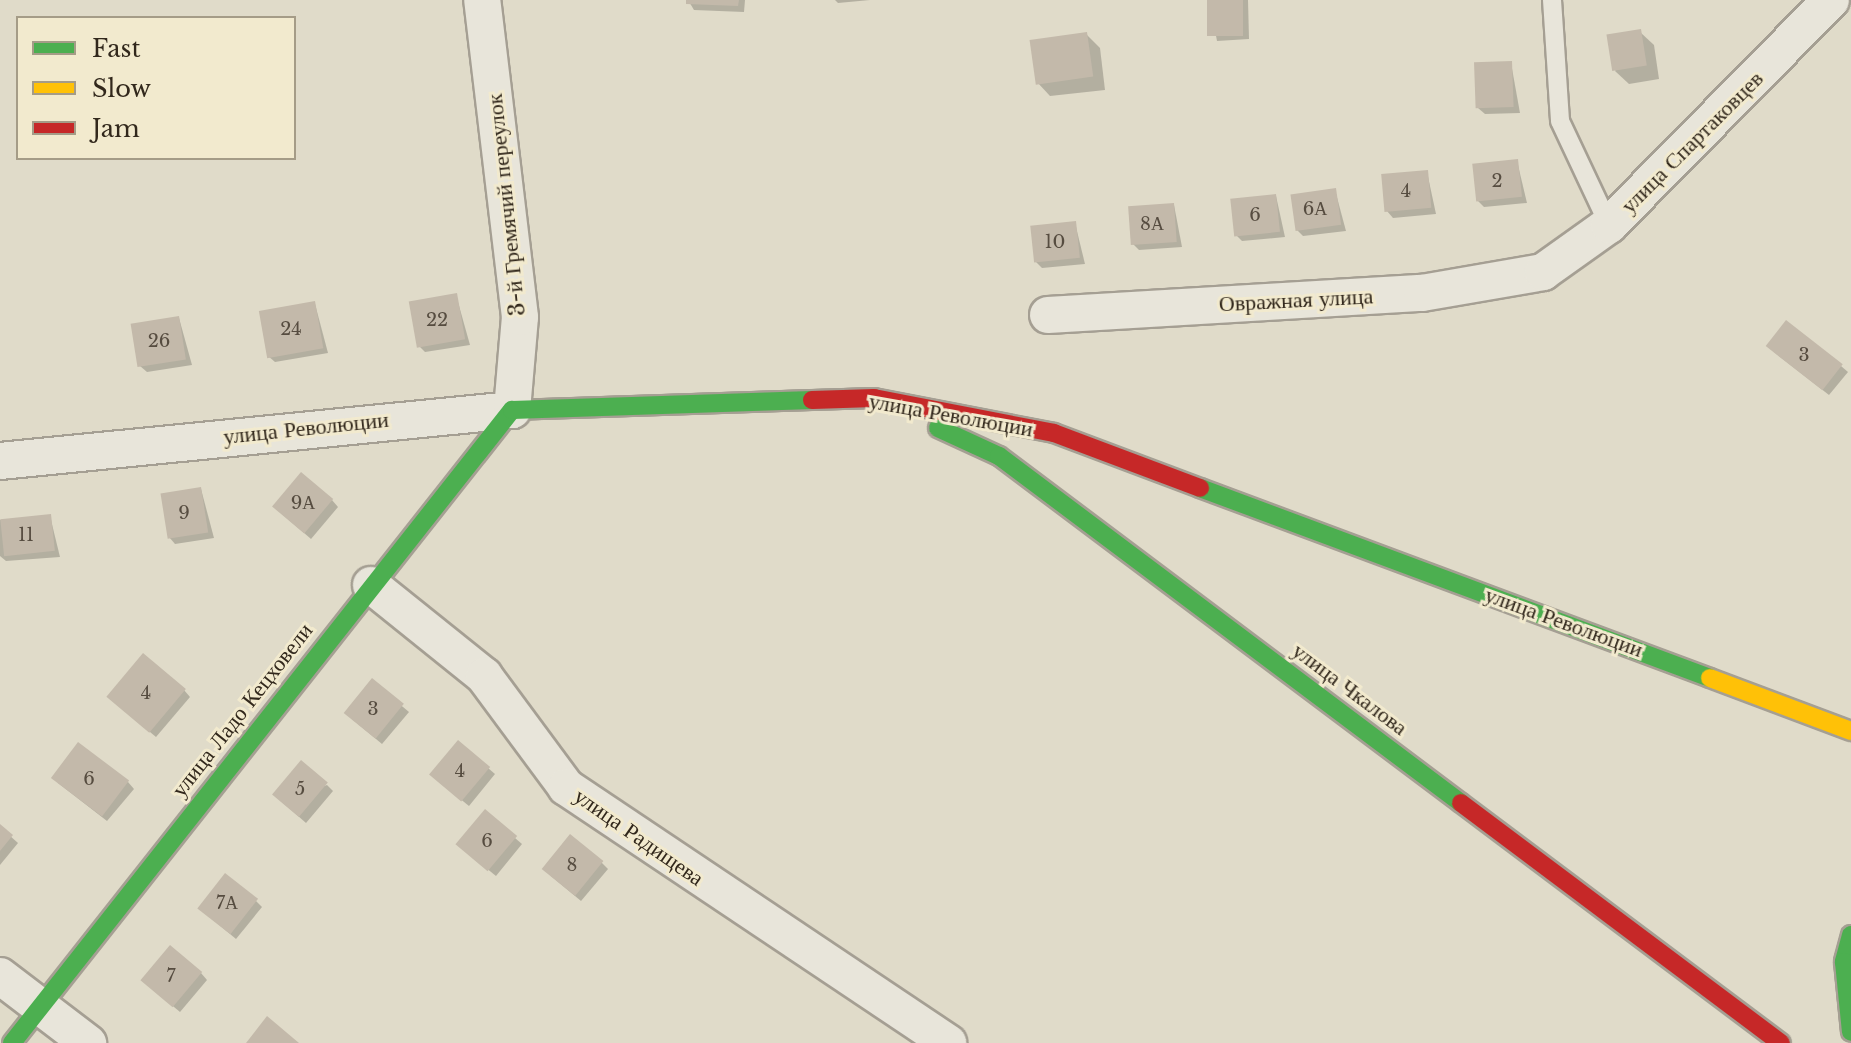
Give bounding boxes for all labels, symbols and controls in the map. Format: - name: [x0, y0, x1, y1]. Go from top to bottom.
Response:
- legend: [16, 16, 296, 160]
- text: Fast: [92, 34, 140, 63]
- street label: улица Спартаковцев: [1615, 65, 1769, 219]
- text: Slow: [92, 74, 151, 103]
- street label: 3-й Гремячий переулок: [481, 93, 531, 317]
- text: Jam: [92, 114, 140, 143]
- house number: 2: [1491, 170, 1503, 192]
- house number: 4: [1401, 180, 1411, 202]
- house number: 6А: [1303, 198, 1327, 220]
- house number: 6: [1249, 204, 1261, 226]
- house number: 8А: [1140, 213, 1164, 235]
- house number: 10: [1045, 231, 1065, 253]
- street label: Овражная улица: [1218, 283, 1374, 317]
- house number: 22: [426, 309, 448, 331]
- house number: 24: [280, 318, 302, 340]
- house number: 26: [148, 330, 170, 352]
- house number: 3: [1798, 344, 1810, 366]
- street label: улица Революции: [867, 388, 1035, 442]
- street label: улица Революции: [222, 406, 390, 450]
- house number: 9А: [291, 492, 315, 514]
- house number: 9: [178, 502, 190, 524]
- house number: 11: [18, 524, 34, 546]
- street label: улица Революции: [1481, 581, 1647, 663]
- street label: улица Ладо Кецховели: [166, 618, 318, 802]
- street label: улица Чкалова: [1287, 637, 1413, 741]
- house number: 4: [141, 682, 151, 704]
- house number: 3: [367, 698, 379, 720]
- house number: 4: [455, 760, 465, 782]
- house number: 6: [83, 768, 95, 790]
- house number: 5: [295, 778, 305, 800]
- street label: улица Радищева: [569, 783, 709, 891]
- house number: 6: [481, 830, 493, 852]
- house number: 8: [567, 854, 577, 876]
- house number: 7А: [216, 892, 238, 914]
- house number: 7: [166, 965, 176, 987]

